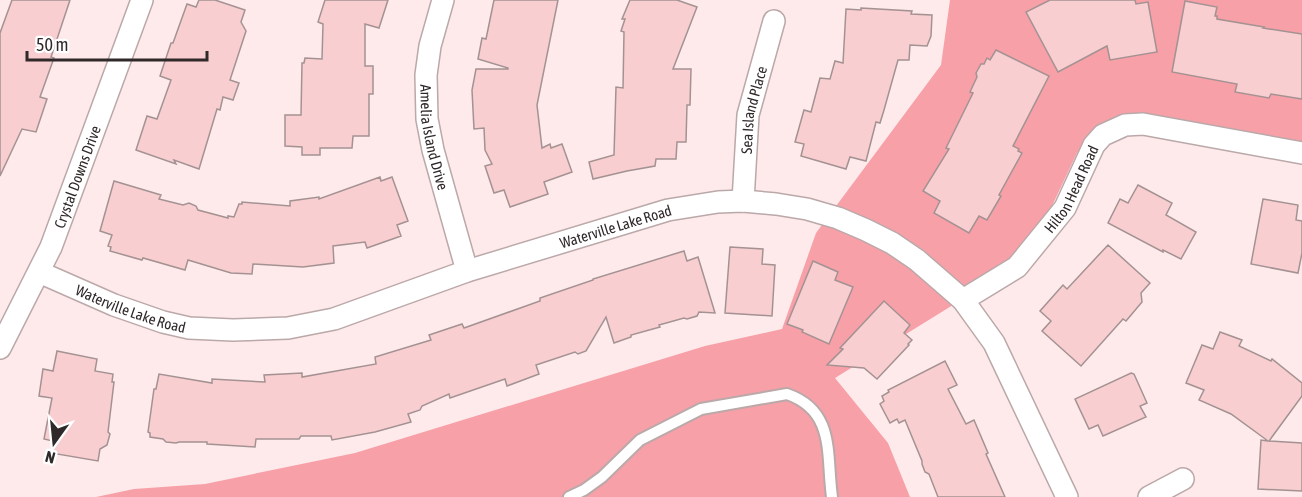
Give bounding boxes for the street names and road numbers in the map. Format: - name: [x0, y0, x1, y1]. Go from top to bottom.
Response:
- street label: Sea Island Place: [737, 64, 770, 154]
- street label: Amelia Island Drive: [418, 84, 452, 192]
- street label: Crystal Downs Drive: [50, 123, 104, 230]
- street label: Hilton Head Road: [1040, 142, 1101, 236]
- street label: Waterville Lake Road: [558, 201, 673, 251]
- street label: Waterville Lake Road: [73, 281, 187, 335]

